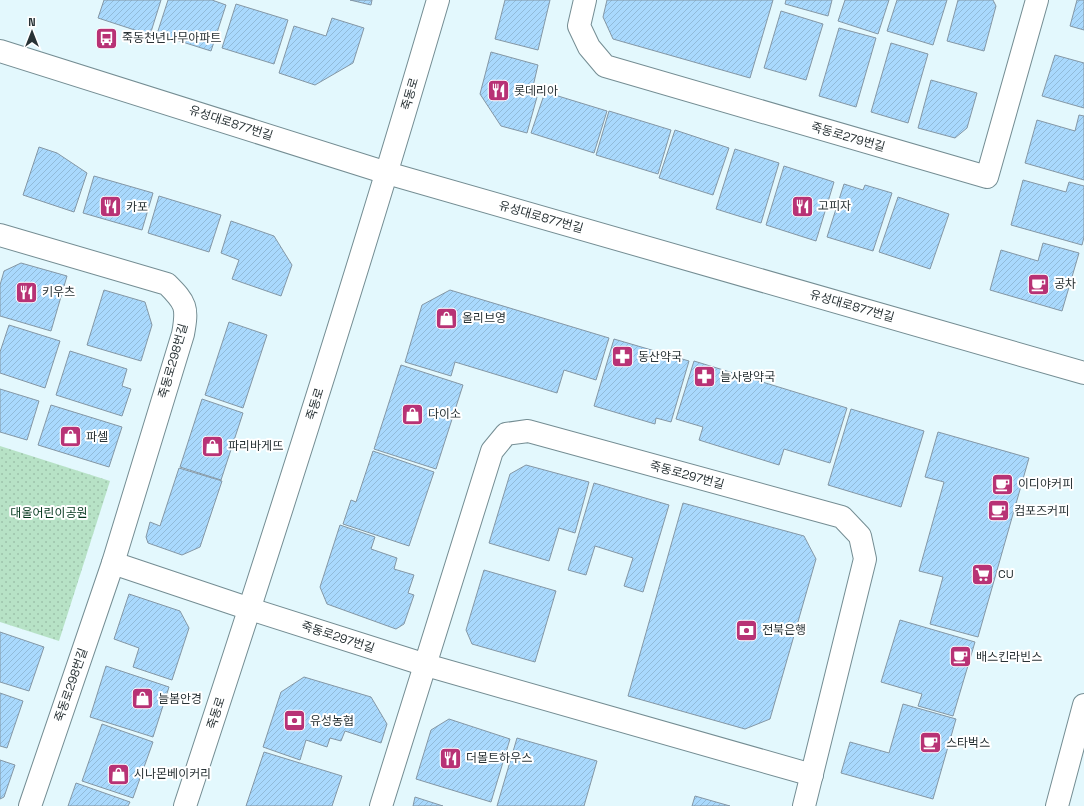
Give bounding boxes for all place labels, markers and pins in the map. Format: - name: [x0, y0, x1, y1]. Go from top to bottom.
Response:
- bus stop icon: 죽동천년나무아파트: [94, 25, 120, 51]
- place label: 죽동천년나무아파트: [122, 30, 221, 46]
- restaurant icon: 롯데리아: [486, 78, 512, 104]
- place label: 롯데리아: [514, 83, 558, 99]
- restaurant icon: 고피자: [789, 193, 815, 219]
- restaurant icon: 카포: [97, 194, 123, 220]
- place label: 고피자: [818, 198, 851, 214]
- place label: 카포: [126, 199, 148, 215]
- cafe icon: 공차: [1026, 271, 1052, 297]
- place label: 공차: [1054, 276, 1076, 292]
- restaurant icon: 키우츠: [14, 279, 40, 305]
- place label: 키우츠: [42, 284, 75, 300]
- shop icon: 올리브영: [433, 305, 459, 331]
- place label: 올리브영: [462, 310, 506, 326]
- pharmacy icon: 동산약국: [609, 344, 635, 370]
- place label: 동산약국: [638, 349, 682, 365]
- pharmacy icon: 늘사랑약국: [691, 364, 717, 390]
- place label: 늘사랑약국: [720, 369, 775, 385]
- shop icon: 다이소: [399, 401, 425, 427]
- place label: 다이소: [428, 406, 461, 422]
- shop icon: 파셀: [57, 424, 83, 450]
- place label: 파셀: [86, 429, 108, 445]
- shop icon: 파리바게뜨: [200, 433, 226, 459]
- place label: 파리바게뜨: [228, 438, 283, 454]
- cafe icon: 이디야커피: [990, 471, 1016, 497]
- place label: 이디야커피: [1018, 476, 1073, 492]
- cafe icon: 컴포즈커피: [985, 498, 1011, 524]
- place label: 컴포즈커피: [1014, 503, 1069, 519]
- supermarket icon: CU: [970, 561, 996, 587]
- place label: CU: [998, 566, 1014, 582]
- bank icon: 전북은행: [733, 617, 759, 643]
- place label: 전북은행: [762, 622, 806, 638]
- cafe icon: 배스킨라빈스: [947, 644, 973, 670]
- place label: 배스킨라빈스: [976, 649, 1042, 665]
- shop icon: 늘봄안경: [129, 686, 155, 712]
- place label: 늘봄안경: [158, 691, 202, 707]
- bank icon: 유성농협: [281, 708, 307, 734]
- place label: 유성농협: [310, 713, 354, 729]
- cafe icon: 스타벅스: [918, 730, 944, 756]
- place label: 스타벅스: [946, 735, 990, 751]
- restaurant icon: 더몰트하우스: [437, 745, 463, 771]
- place label: 더몰트하우스: [466, 750, 532, 766]
- shop icon: 시나몬베이커리: [106, 761, 132, 787]
- place label: 시나몬베이커리: [134, 766, 211, 782]

